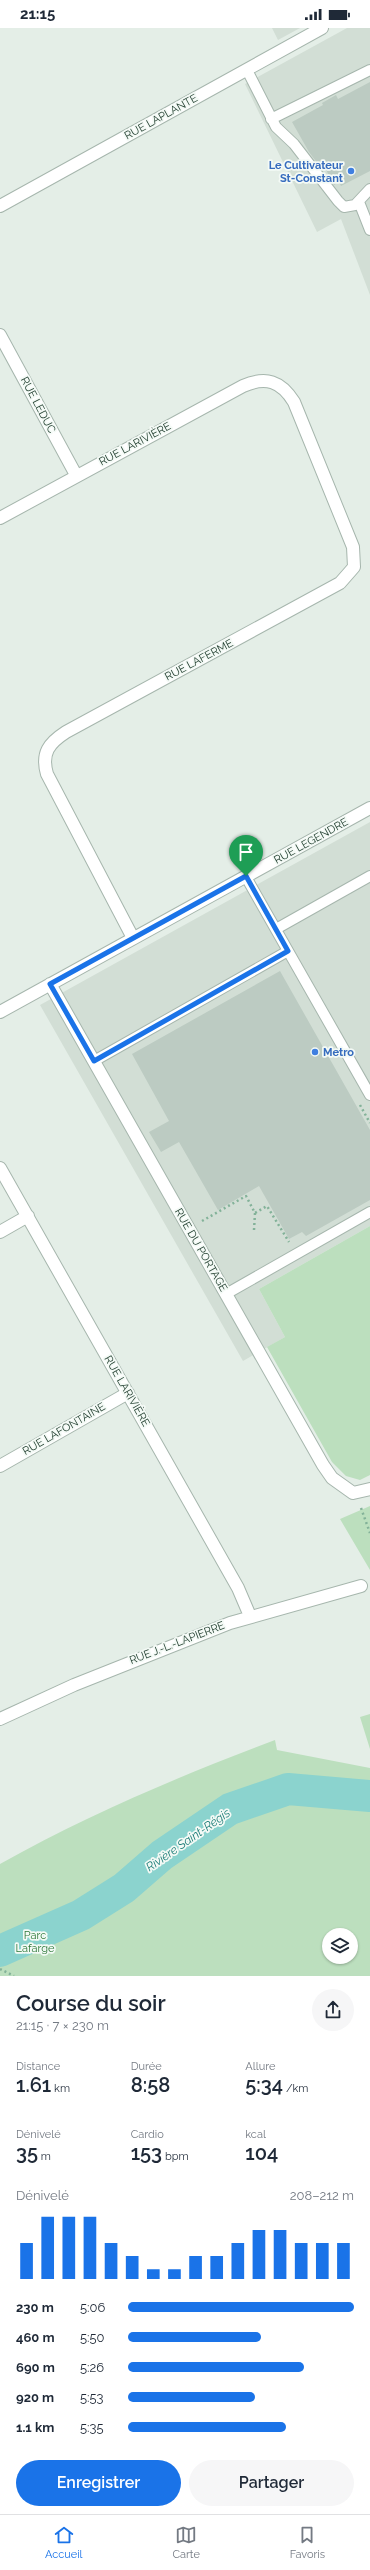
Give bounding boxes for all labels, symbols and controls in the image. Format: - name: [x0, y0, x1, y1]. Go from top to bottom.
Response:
- text: 21:15: [20, 5, 55, 23]
- street label: RUE LAPLANTE: [122, 91, 200, 142]
- place label: Le Cultivateur St-Constant: [269, 159, 344, 185]
- marker: Le Cultivateur St-Constant: [346, 166, 356, 176]
- street label: RUE LEDUC: [18, 375, 58, 436]
- street label: RUE LARIVIÈRE: [96, 419, 173, 468]
- street label: RUE LAFERME: [163, 636, 236, 683]
- street label: RUE LEGENDRE: [272, 815, 351, 867]
- pin: [229, 835, 263, 876]
- icon: arrive: [235, 841, 257, 863]
- place label: Metro: [323, 1046, 354, 1059]
- marker: Metro: [310, 1047, 320, 1057]
- street label: RUE DU PORTAGE: [172, 1206, 230, 1294]
- street label: RUE LARIVIÈRE: [101, 1353, 154, 1429]
- street label: RUE LAFONTAINE: [20, 1400, 108, 1458]
- street label: RUE J.-L.-LAPIERRE: [128, 1619, 227, 1667]
- water label: Rivière Saint-Régis: [143, 1806, 233, 1874]
- map controls: [322, 1928, 358, 1964]
- button: layers: [322, 1928, 358, 1964]
- park label: Parc Lafarge: [16, 1929, 55, 1955]
- button: share: [312, 1989, 354, 2031]
- text: Course du soir: [16, 1990, 166, 2016]
- text: 21:15 · 7 × 230 m: [16, 2018, 109, 2033]
- text: Distance: [16, 2060, 60, 2073]
- text: Durée: [131, 2060, 162, 2073]
- text: Allure: [245, 2060, 275, 2073]
- text: 1.61: [16, 2073, 51, 2097]
- text: 8:58: [131, 2073, 170, 2097]
- text: 5:34: [245, 2073, 283, 2097]
- text: km: [51, 2082, 70, 2095]
- text: /km: [283, 2082, 308, 2095]
- text: Dénivelé: [16, 2128, 61, 2141]
- text: Cardio: [131, 2128, 164, 2141]
- text: kcal: [245, 2128, 266, 2141]
- text: 35: [16, 2141, 38, 2165]
- text: 153: [131, 2141, 162, 2165]
- text: 104: [245, 2141, 278, 2165]
- text: m: [38, 2150, 51, 2163]
- text: bpm: [162, 2150, 189, 2163]
- text: Dénivelé: [16, 2188, 69, 2203]
- text: 208–212 m: [290, 2188, 354, 2203]
- text: 230 m: [16, 2300, 54, 2315]
- text: 5:06: [80, 2300, 105, 2315]
- text: 460 m: [16, 2330, 55, 2345]
- text: 5:50: [80, 2330, 105, 2345]
- text: 690 m: [16, 2360, 55, 2375]
- text: 5:26: [80, 2360, 104, 2375]
- text: 920 m: [16, 2390, 54, 2405]
- text: 5:53: [80, 2390, 104, 2405]
- text: 1.1 km: [16, 2420, 54, 2435]
- text: 5:35: [80, 2420, 104, 2435]
- button: Enregistrer: [16, 2460, 181, 2506]
- button: Partager: [189, 2460, 354, 2506]
- tab: Accueil: [45, 2524, 83, 2561]
- tab: Carte: [172, 2524, 200, 2561]
- tab: Favoris: [290, 2524, 325, 2561]

